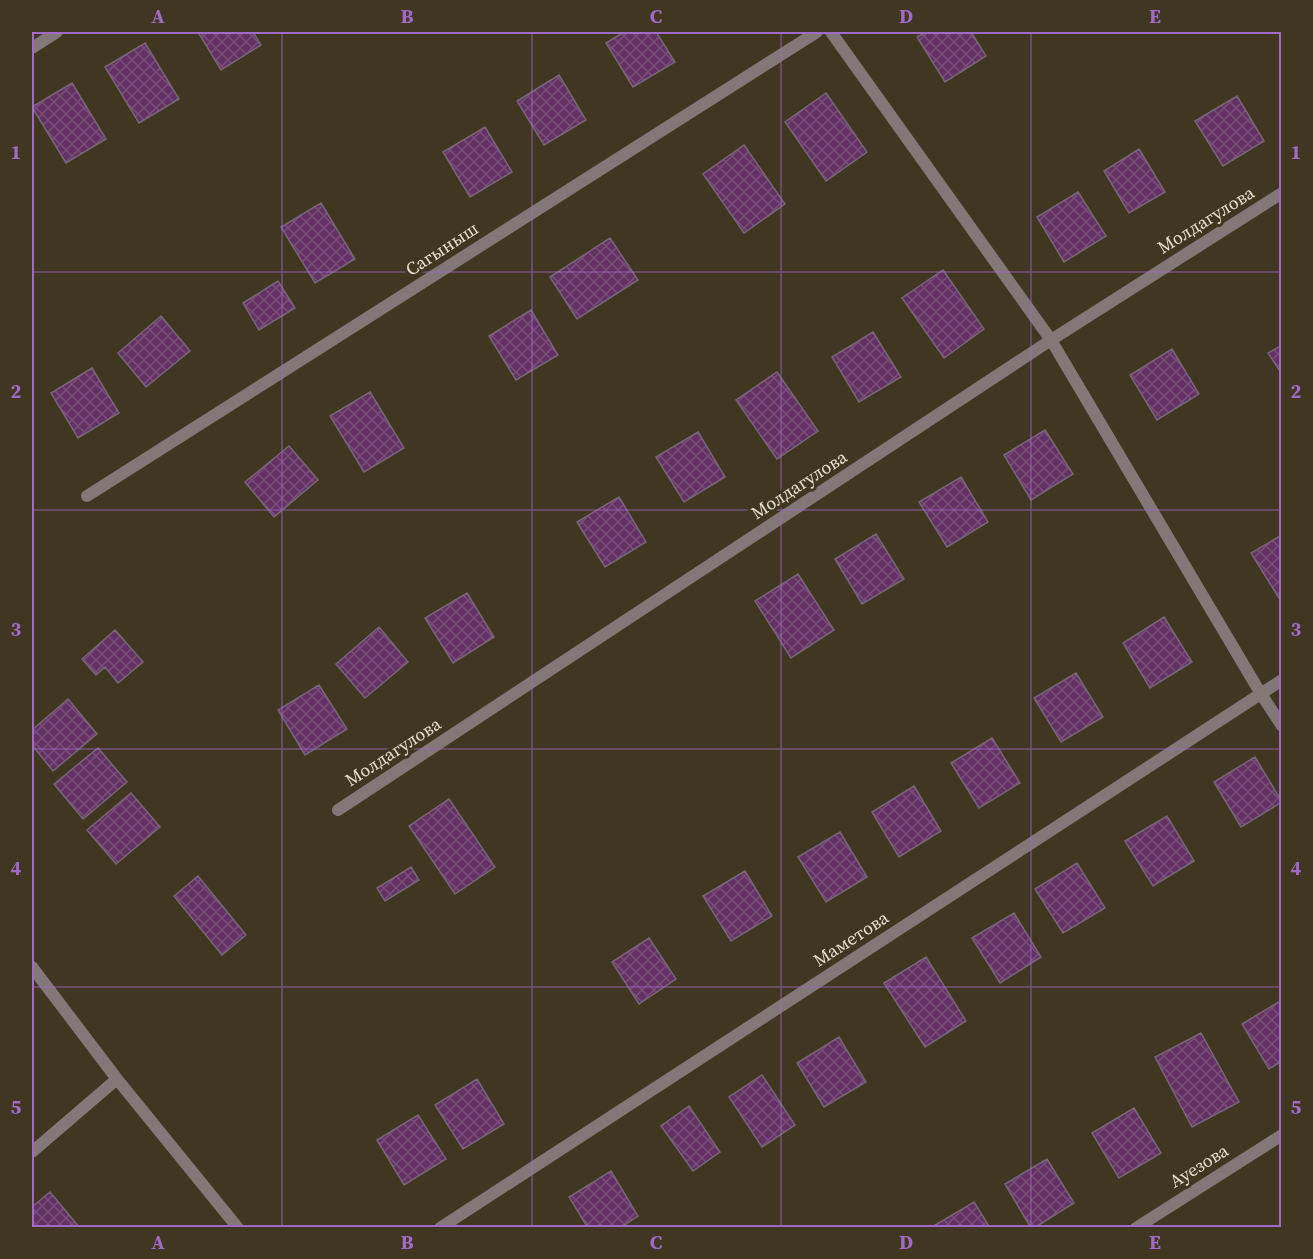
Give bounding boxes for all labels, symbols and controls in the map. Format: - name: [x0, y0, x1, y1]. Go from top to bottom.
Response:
- text: A: [151, 2, 165, 30]
- text: B: [400, 2, 414, 30]
- text: C: [650, 2, 662, 30]
- text: D: [899, 2, 913, 30]
- text: E: [1149, 2, 1161, 30]
- text: 1: [11, 138, 21, 166]
- text: 1: [1291, 138, 1301, 166]
- street label: Молдагулова: [1152, 179, 1260, 259]
- street label: Сагыныш: [400, 216, 483, 281]
- text: 2: [11, 377, 22, 405]
- text: 2: [1291, 377, 1302, 405]
- street label: Молдагулова: [746, 444, 852, 525]
- text: 3: [11, 615, 22, 643]
- text: 3: [1291, 615, 1302, 643]
- street label: Молдагулова: [340, 711, 446, 792]
- text: 4: [11, 854, 22, 882]
- text: 4: [1291, 854, 1302, 882]
- street label: Маметова: [808, 904, 894, 972]
- text: 5: [11, 1093, 22, 1121]
- text: 5: [1291, 1093, 1302, 1121]
- street label: Ауезова: [1164, 1137, 1234, 1193]
- text: A: [151, 1228, 165, 1256]
- text: B: [400, 1228, 414, 1256]
- text: C: [650, 1228, 662, 1256]
- text: D: [899, 1228, 913, 1256]
- text: E: [1149, 1228, 1161, 1256]

